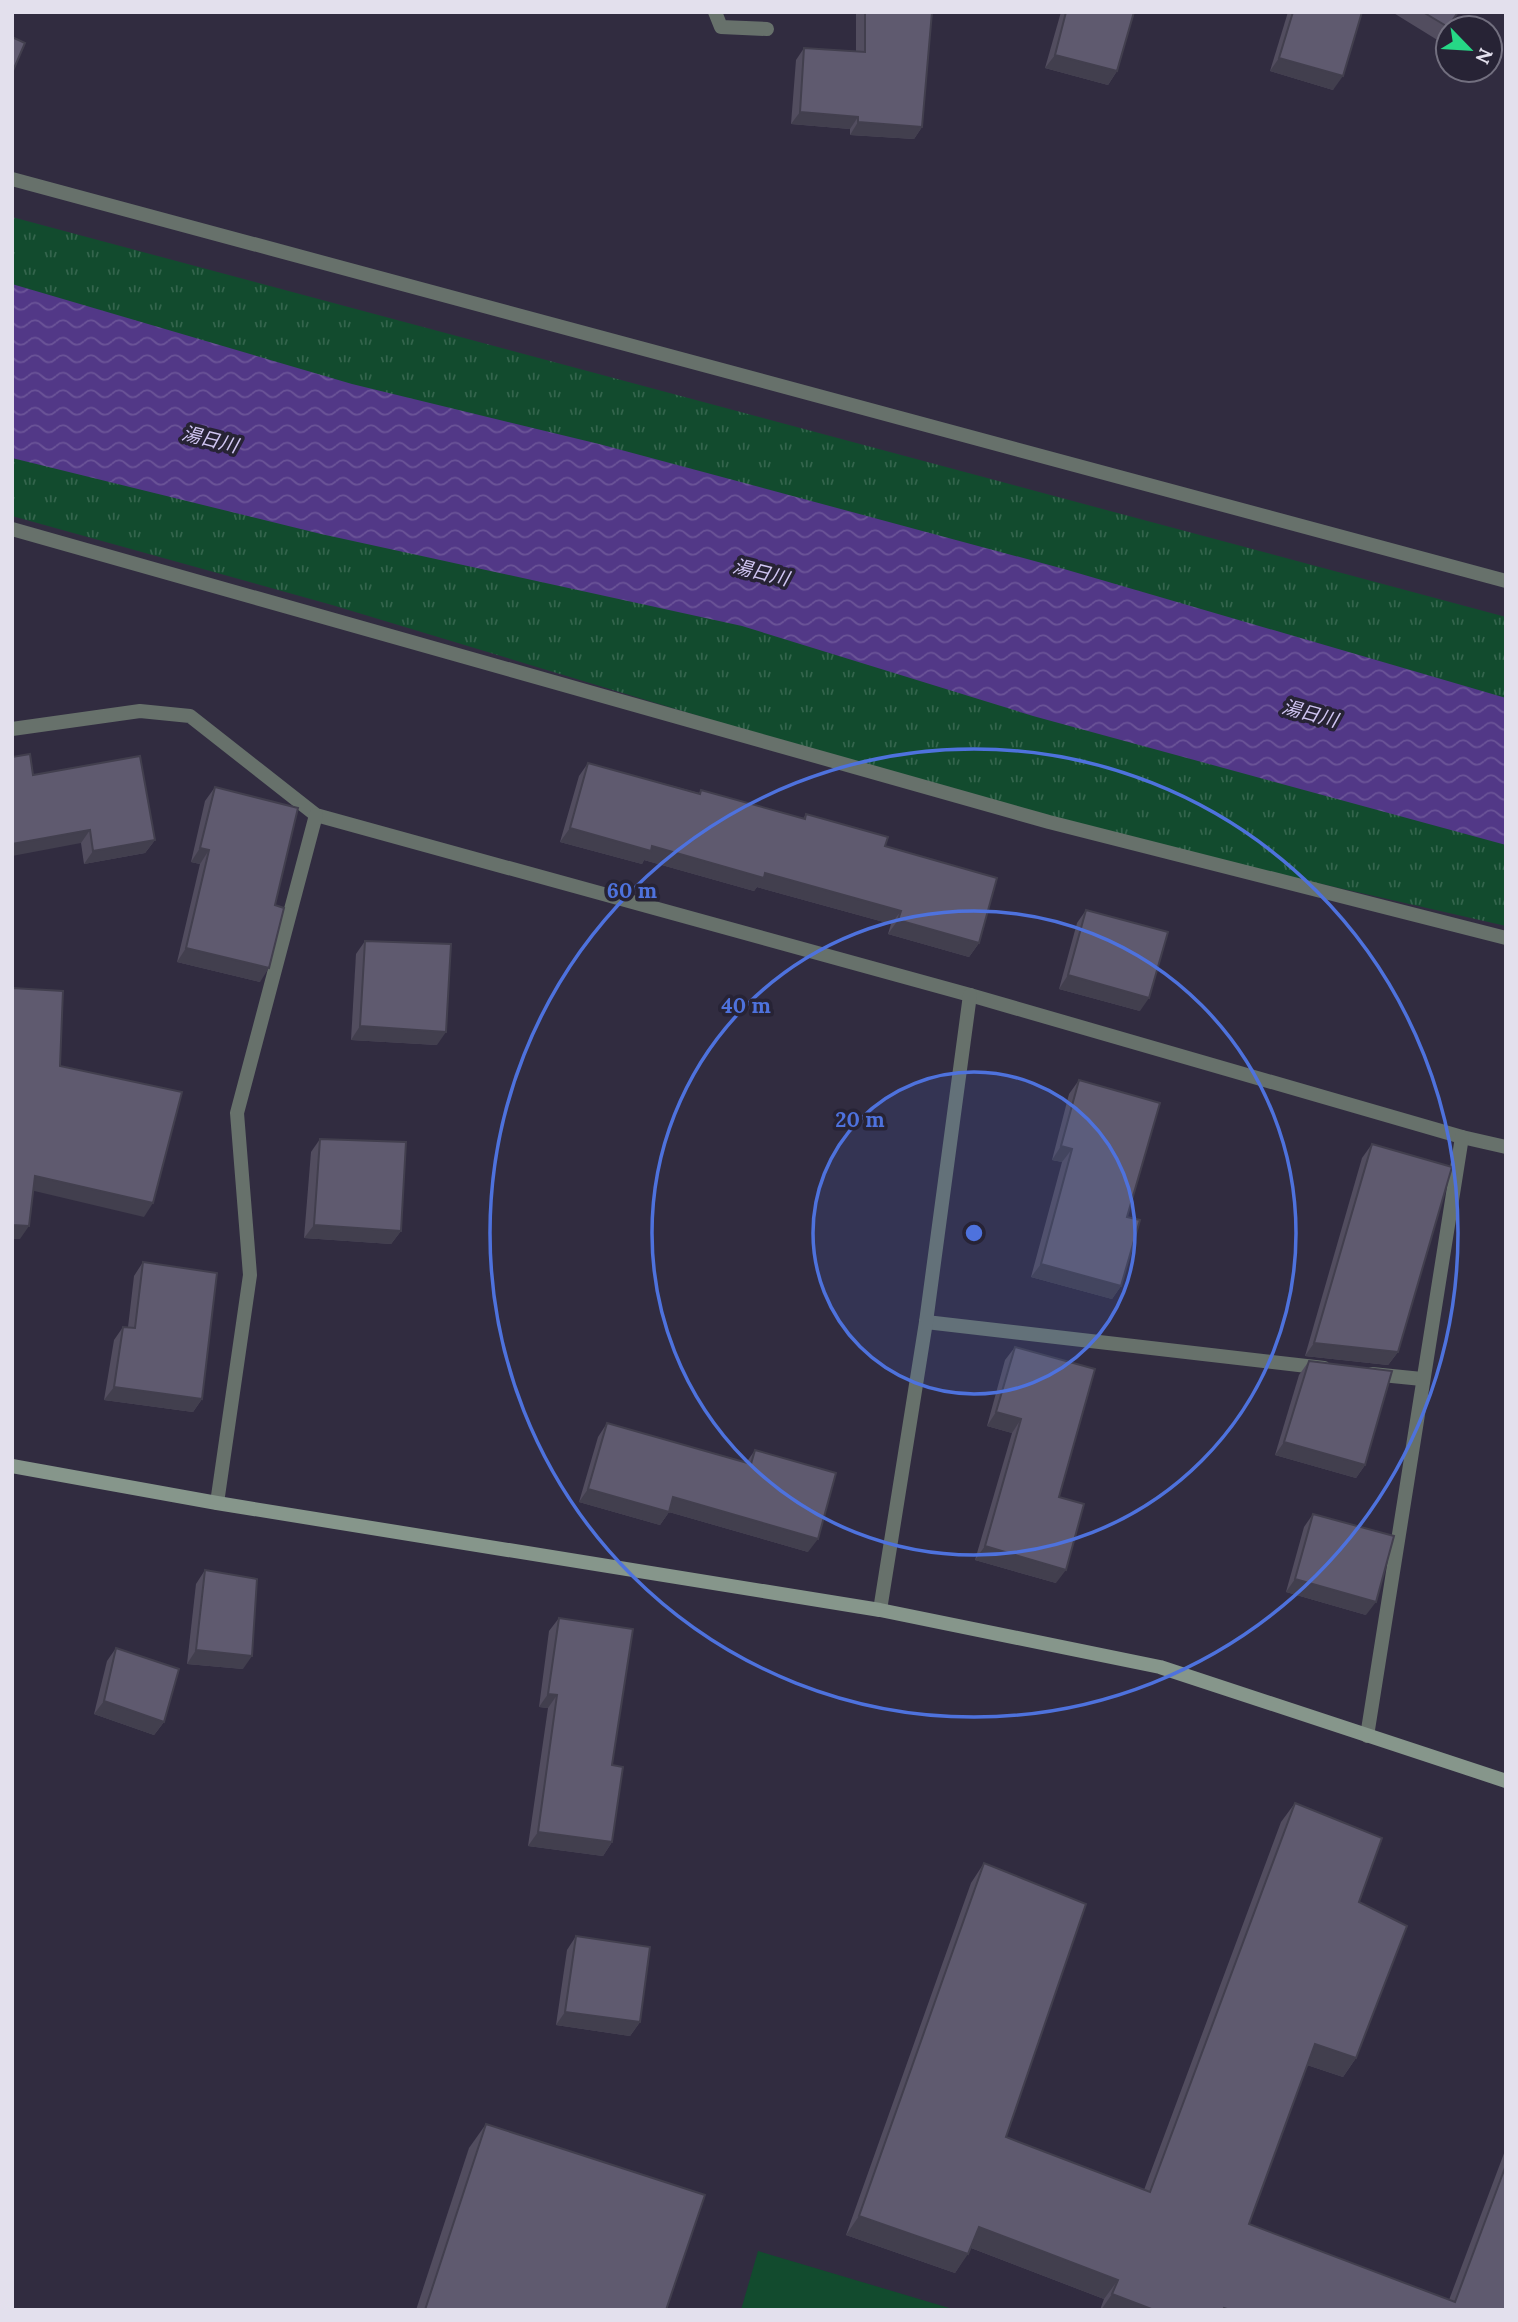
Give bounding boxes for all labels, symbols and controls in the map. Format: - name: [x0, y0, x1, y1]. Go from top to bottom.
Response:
- north arrow: [1434, 14, 1504, 84]
- text: N: [1470, 44, 1498, 68]
- water label: 湯日川: [179, 420, 242, 458]
- water label: 湯日川: [730, 553, 793, 591]
- water label: 湯日川: [1279, 694, 1343, 732]
- text: 60 m: [607, 877, 657, 904]
- text: 40 m: [721, 992, 771, 1019]
- text: 20 m: [835, 1106, 885, 1133]
- centre of rings: [962, 1221, 986, 1245]

